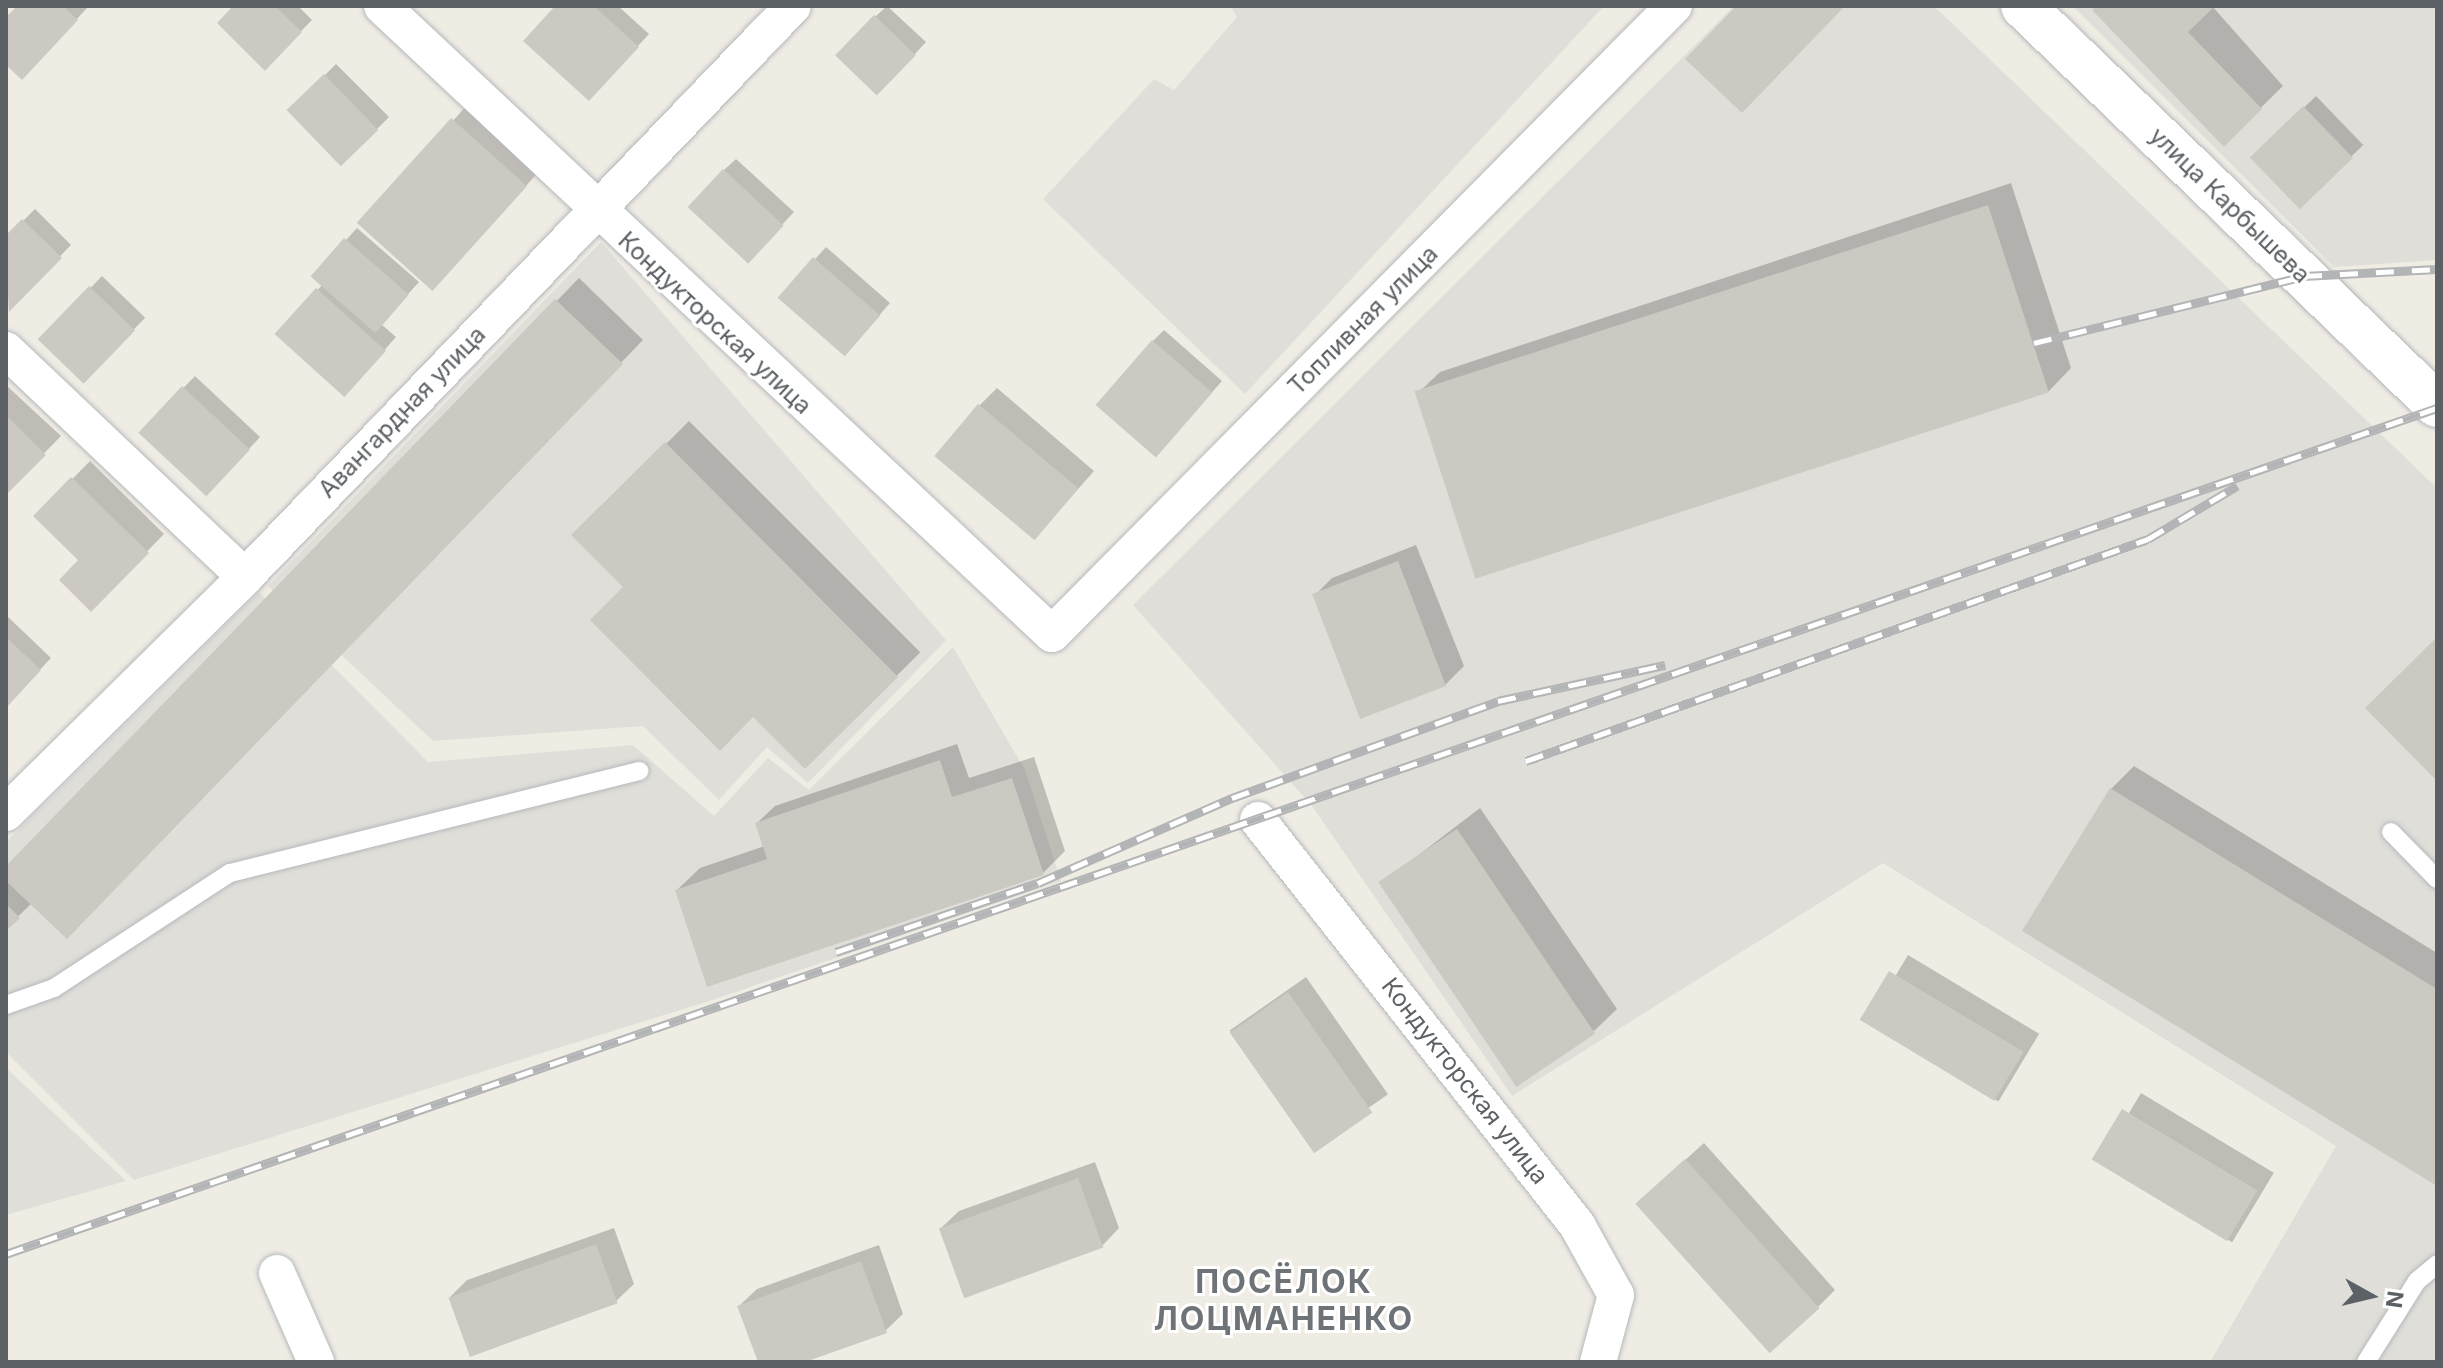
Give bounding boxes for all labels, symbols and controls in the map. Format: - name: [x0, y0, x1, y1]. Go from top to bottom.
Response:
- street label: улица Карбышева: [2144, 121, 2316, 289]
- street label: Кондукторская улица: [612, 226, 818, 420]
- street label: Топливная улица: [1282, 239, 1444, 401]
- street label: Авангардная улица: [313, 320, 491, 504]
- street label: Кондукторская улица: [1376, 972, 1554, 1190]
- north arrow: [2331, 1256, 2411, 1336]
- district label: ПОСЁЛОК ЛОЦМАНЕНКО: [1154, 1264, 1414, 1339]
- text: N: [2381, 1289, 2409, 1309]

